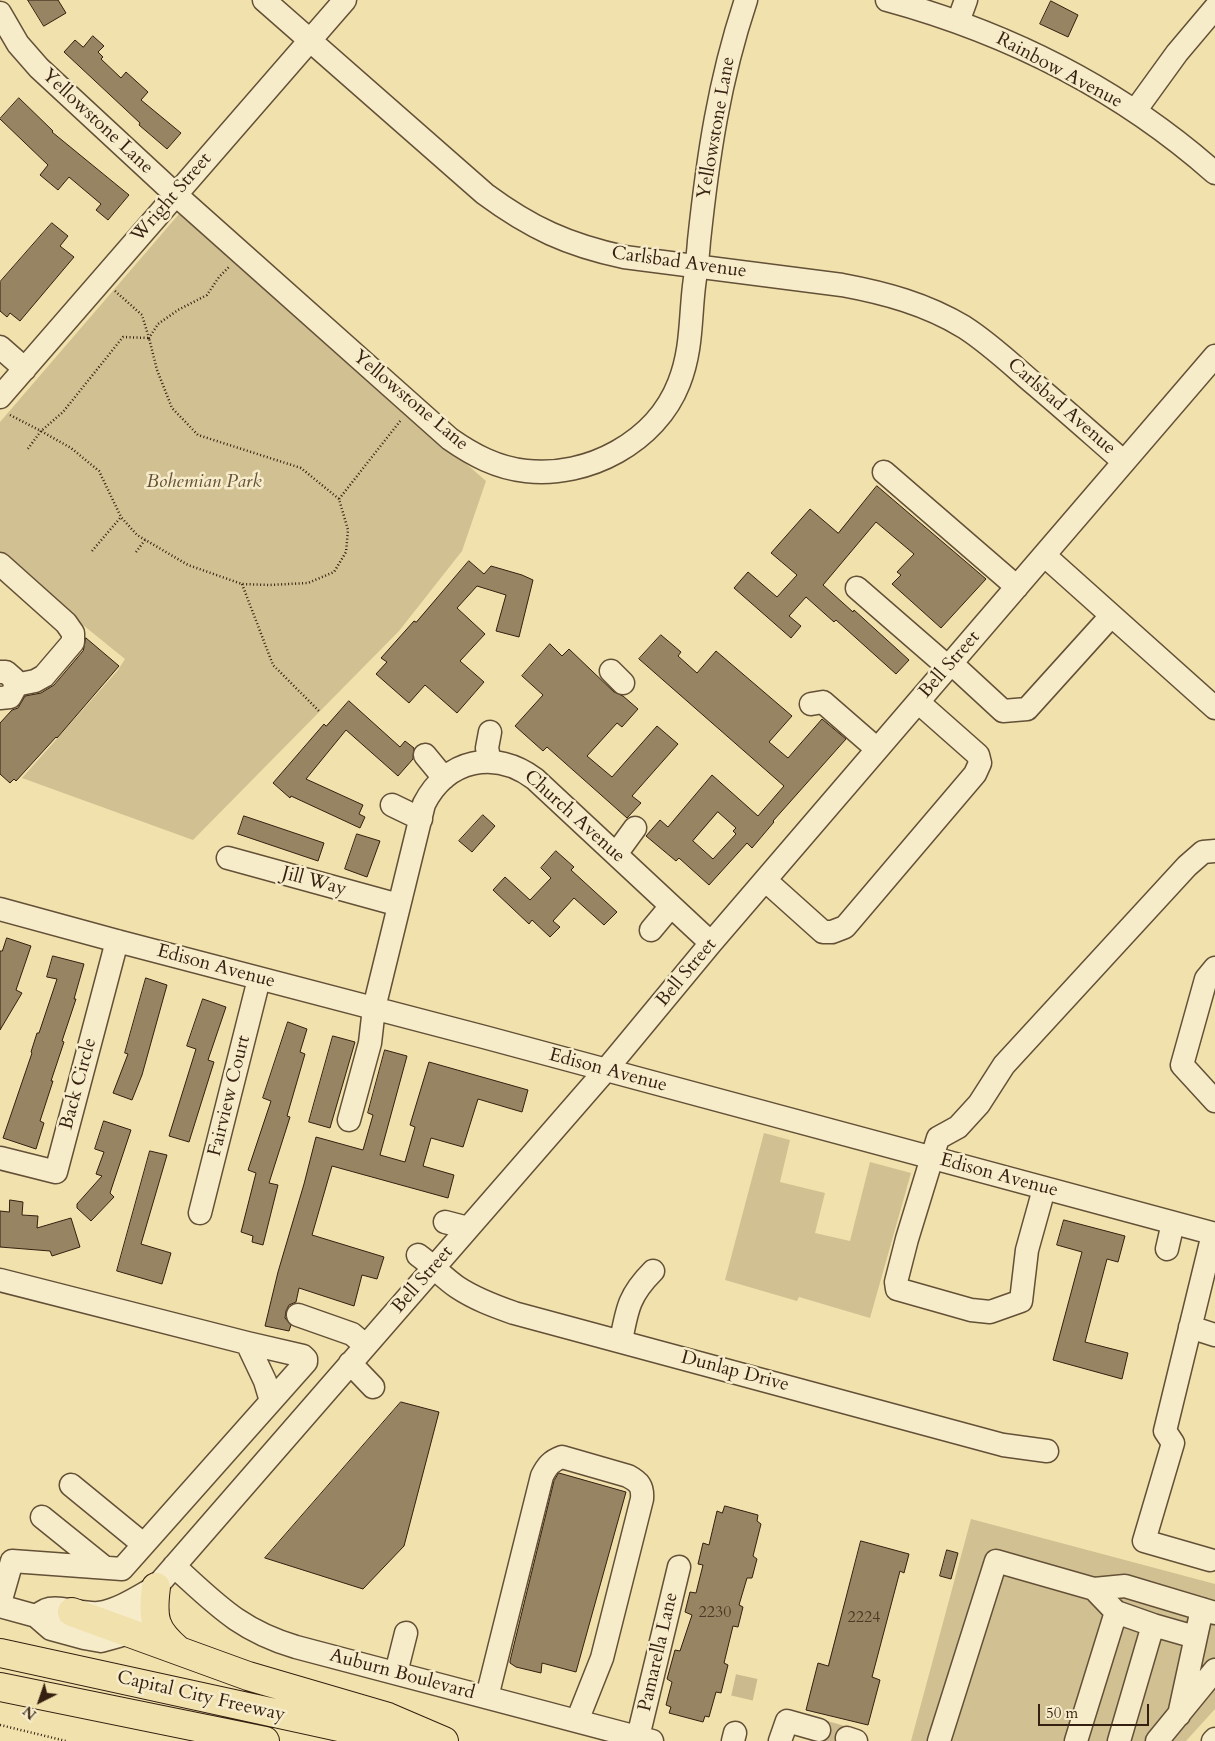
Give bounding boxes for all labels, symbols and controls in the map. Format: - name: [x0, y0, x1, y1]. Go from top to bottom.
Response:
- street label: Rainbow Avenue: [992, 28, 1126, 114]
- street label: Yellowstone Lane: [693, 55, 741, 201]
- street label: Yellowstone Lane: [36, 64, 158, 180]
- street label: Wright Street: [127, 149, 217, 247]
- street label: Carlsbad Avenue: [610, 242, 748, 284]
- street label: Yellowstone Lane: [347, 346, 473, 456]
- street label: Carlsbad Avenue: [1002, 354, 1120, 460]
- park label: Bohemian Park: [146, 472, 262, 494]
- street label: Bell Street: [914, 627, 986, 703]
- street label: Church Avenue: [519, 766, 629, 868]
- street label: Jill Way: [279, 862, 349, 902]
- street label: Bell Street: [652, 934, 722, 1012]
- street label: Edison Avenue: [154, 940, 278, 994]
- street label: Fairview Court: [204, 1033, 256, 1159]
- street label: Back Circle: [56, 1036, 102, 1132]
- street label: Edison Avenue: [546, 1044, 670, 1098]
- street label: Edison Avenue: [937, 1149, 1061, 1203]
- street label: Bell Street: [387, 1242, 459, 1318]
- street label: Dunlap Drive: [679, 1347, 791, 1397]
- street label: Pamarella Lane: [634, 1590, 684, 1714]
- house number: 2230: [699, 1603, 731, 1623]
- house number: 2224: [848, 1608, 880, 1628]
- street label: Auburn Boulevard: [327, 1645, 477, 1705]
- street label: Capital City Freeway: [115, 1667, 287, 1727]
- north arrow: [15, 1676, 65, 1726]
- scale bar: [1040, 1694, 1151, 1726]
- text: N: [19, 1702, 41, 1724]
- text: 50 m: [1046, 1703, 1078, 1723]

